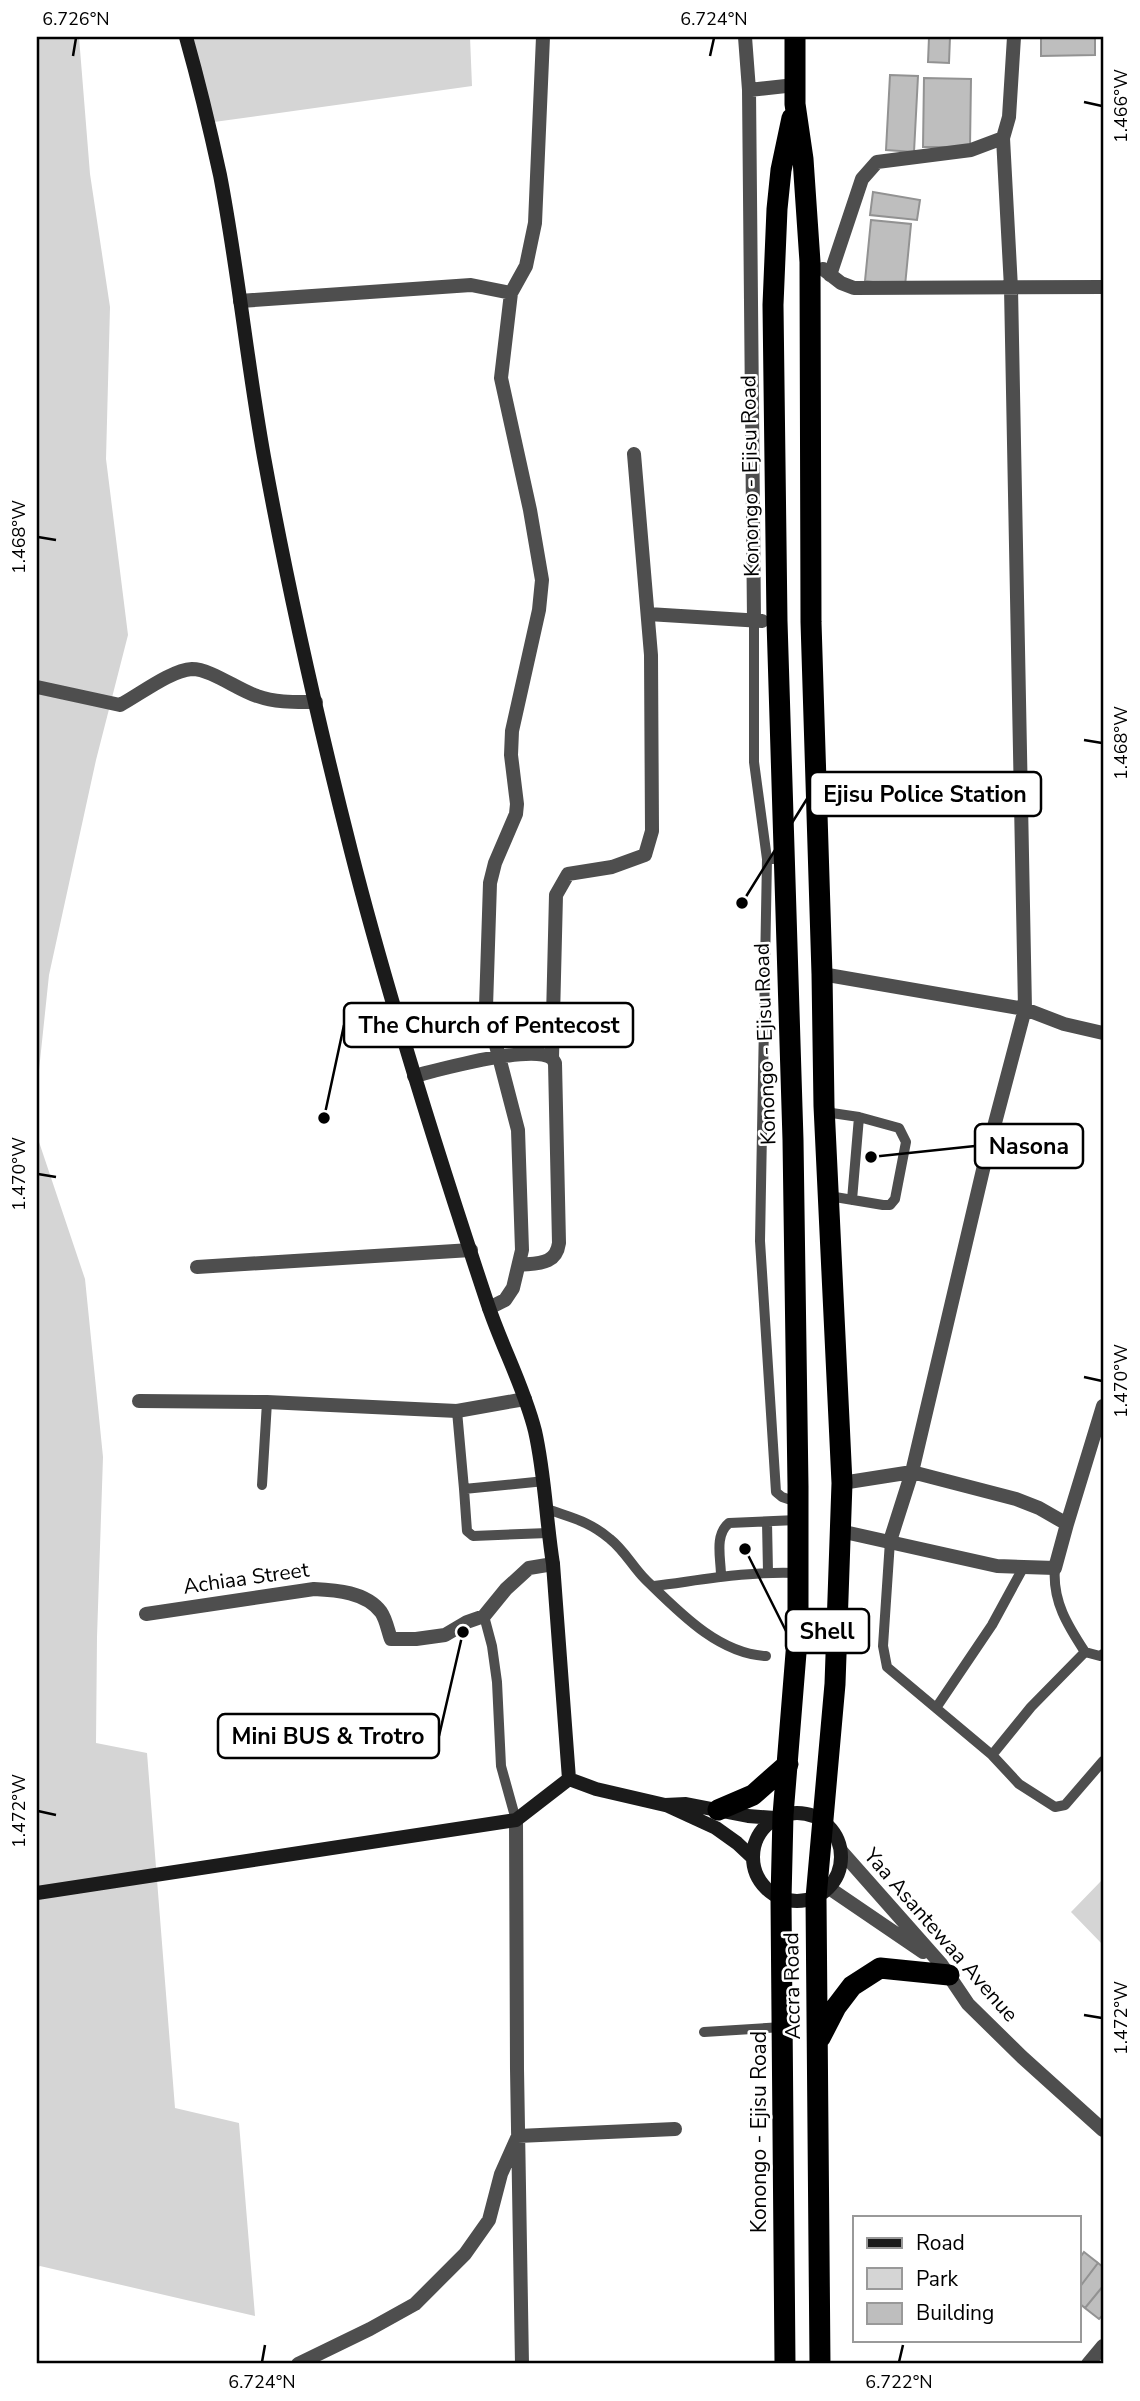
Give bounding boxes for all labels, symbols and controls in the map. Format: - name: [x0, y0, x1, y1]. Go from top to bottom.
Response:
- text: 6.726°N: [42, 7, 110, 31]
- text: 6.724°N: [680, 7, 748, 31]
- text: 1.466°W: [1109, 69, 1133, 143]
- street label: Konongo - Ejisu Road: [734, 375, 766, 577]
- text: 1.468°W: [7, 500, 31, 574]
- text: 1.468°W: [1109, 706, 1133, 780]
- callout: Ejisu Police Station: [810, 772, 1041, 816]
- text: Ejisu Police Station: [823, 779, 1027, 810]
- street label: Konongo - Ejisu Road: [747, 943, 783, 1145]
- callout: The Church of Pentecost: [344, 1003, 633, 1047]
- text: The Church of Pentecost: [358, 1010, 620, 1041]
- callout: Nasona: [975, 1124, 1083, 1168]
- text: Nasona: [989, 1131, 1069, 1162]
- text: 1.470°W: [7, 1137, 31, 1211]
- text: 1.470°W: [1109, 1344, 1133, 1418]
- street label: Achiaa Street: [181, 1555, 311, 1601]
- callout: Shell: [786, 1609, 869, 1653]
- text: Shell: [799, 1616, 855, 1647]
- callout: Mini BUS & Trotro: [218, 1714, 439, 1758]
- text: Mini BUS & Trotro: [231, 1721, 425, 1752]
- text: 1.472°W: [7, 1774, 31, 1848]
- street label: Yaa Asantewaa Avenue: [857, 1841, 1024, 2028]
- street label: Accra Road: [777, 1932, 807, 2040]
- text: 1.472°W: [1109, 1981, 1133, 2055]
- street label: Konongo - Ejisu Road: [745, 2031, 773, 2233]
- legend: [853, 2216, 1080, 2342]
- text: Road: [916, 2229, 965, 2257]
- text: Park: [916, 2265, 958, 2293]
- text: Building: [916, 2299, 994, 2327]
- text: 6.724°N: [228, 2370, 296, 2394]
- text: 6.722°N: [865, 2370, 933, 2394]

